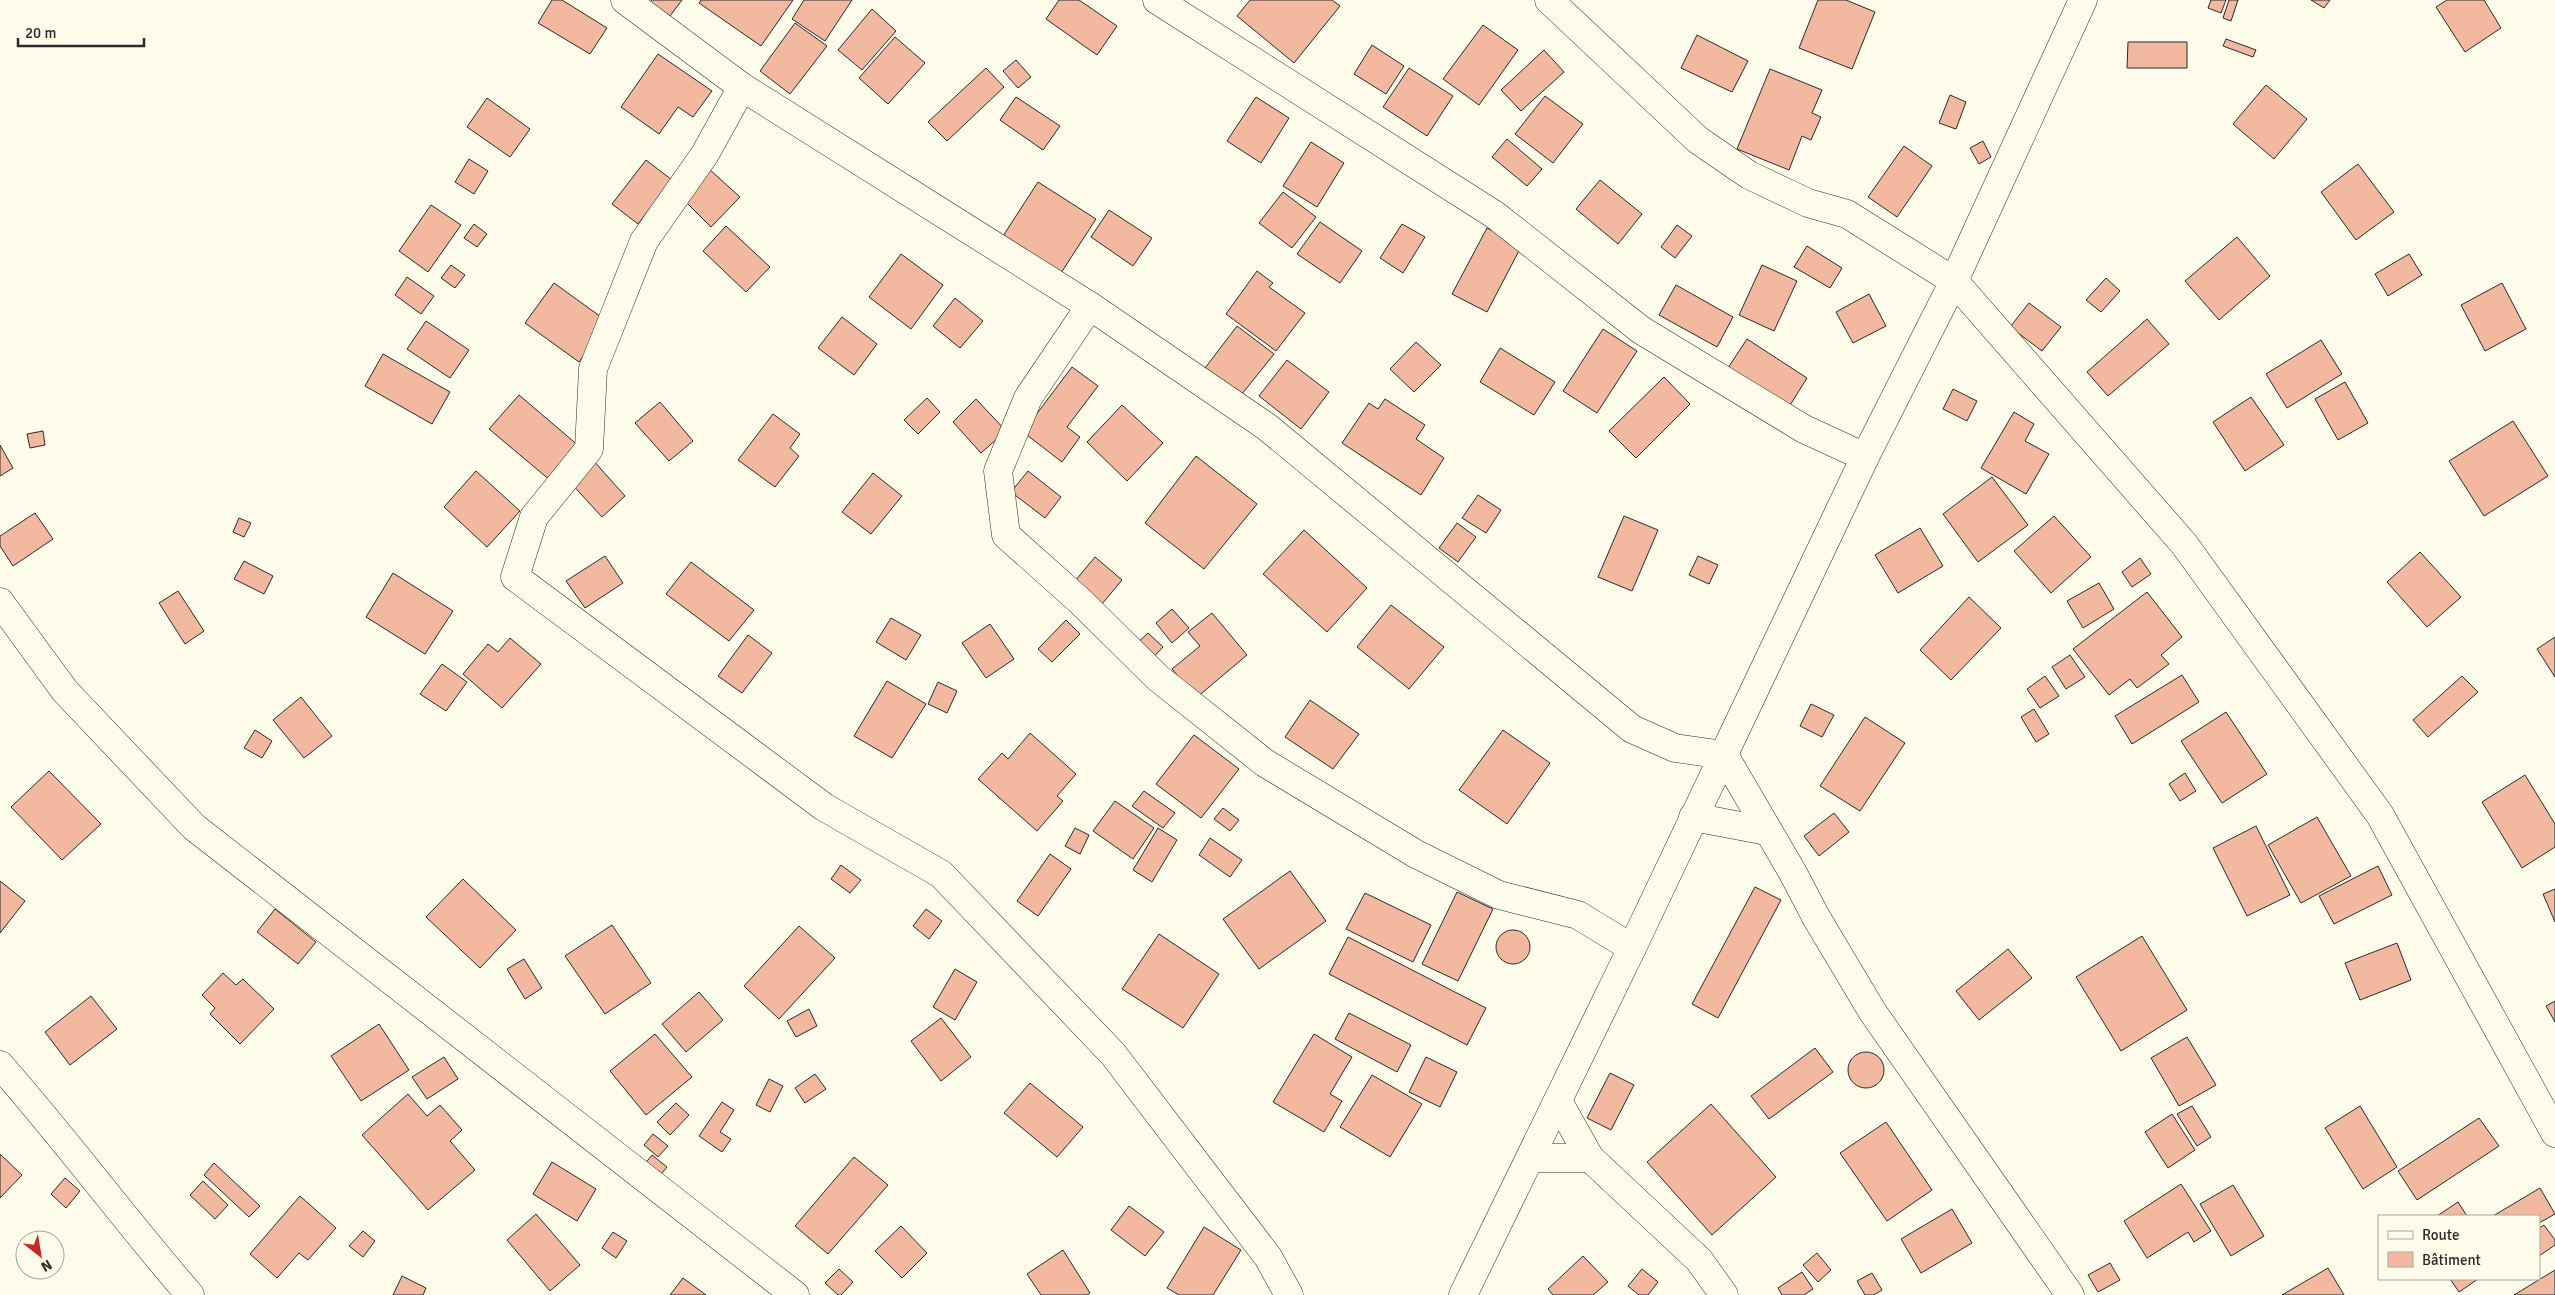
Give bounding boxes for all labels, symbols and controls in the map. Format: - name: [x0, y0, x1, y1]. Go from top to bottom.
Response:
- scale bar: [18, 15, 144, 47]
- text: 20 m: [25, 24, 56, 42]
- legend: [2378, 1215, 2540, 1280]
- text: Route: [2422, 1226, 2459, 1244]
- north arrow: [15, 1230, 65, 1280]
- text: Bâtiment: [2422, 1251, 2481, 1269]
- text: N: [38, 1256, 55, 1276]

